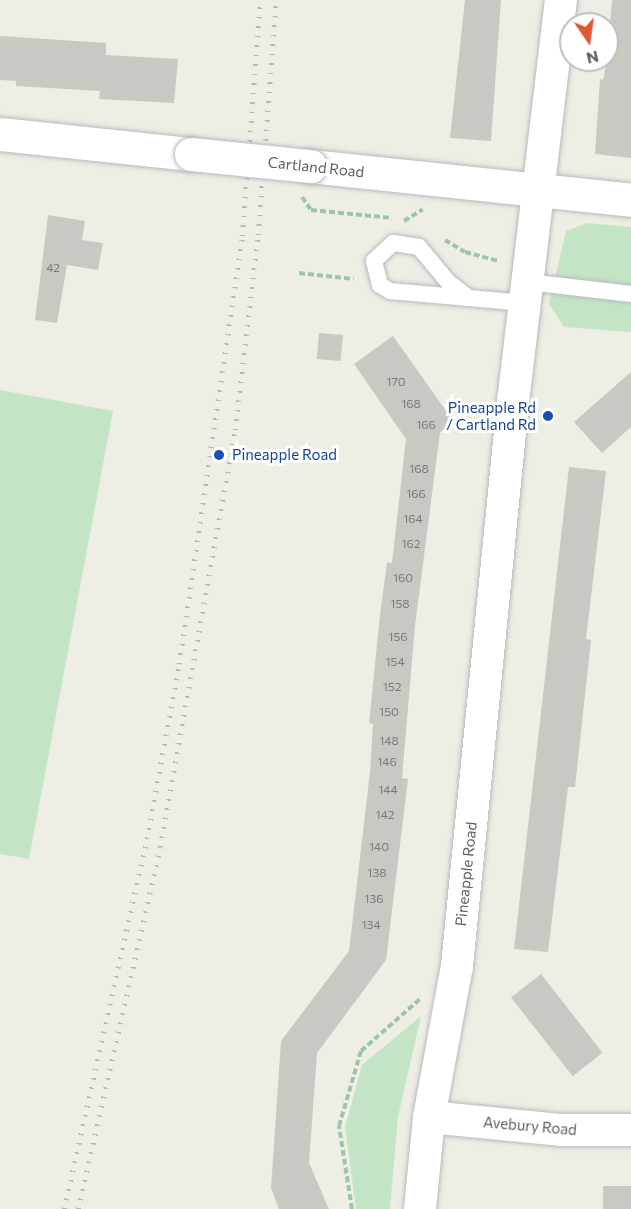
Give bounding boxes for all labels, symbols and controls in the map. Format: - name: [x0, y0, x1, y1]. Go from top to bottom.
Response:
- north arrow: [559, 12, 619, 72]
- text: N: [585, 47, 601, 69]
- street label: Cartland Road: [267, 153, 365, 181]
- house number: 42: [46, 261, 60, 275]
- house number: 170: [386, 375, 406, 389]
- house number: 168: [401, 397, 421, 411]
- place label: Pineapple Rd / Cartland Rd: [446, 398, 536, 433]
- marker: Pineapple Rd / Cartland Rd: [541, 409, 555, 423]
- house number: 166: [416, 418, 436, 432]
- marker: Pineapple Road: [210, 446, 228, 464]
- place label: Pineapple Road: [232, 446, 337, 464]
- house number: 168: [409, 462, 429, 476]
- house number: 166: [406, 487, 426, 501]
- house number: 164: [403, 512, 423, 526]
- house number: 162: [401, 537, 421, 551]
- house number: 160: [393, 571, 413, 585]
- house number: 158: [390, 597, 410, 611]
- house number: 156: [388, 630, 408, 644]
- house number: 154: [385, 655, 405, 669]
- house number: 152: [383, 680, 401, 694]
- house number: 150: [379, 705, 399, 719]
- house number: 148: [379, 734, 399, 748]
- house number: 146: [377, 755, 397, 769]
- house number: 144: [378, 783, 398, 797]
- house number: 142: [376, 808, 394, 822]
- street label: Pineapple Road: [452, 821, 480, 927]
- house number: 140: [369, 840, 389, 854]
- house number: 138: [367, 866, 387, 880]
- house number: 136: [364, 892, 384, 906]
- house number: 134: [361, 918, 381, 932]
- street label: Avebury Road: [482, 1113, 578, 1139]

